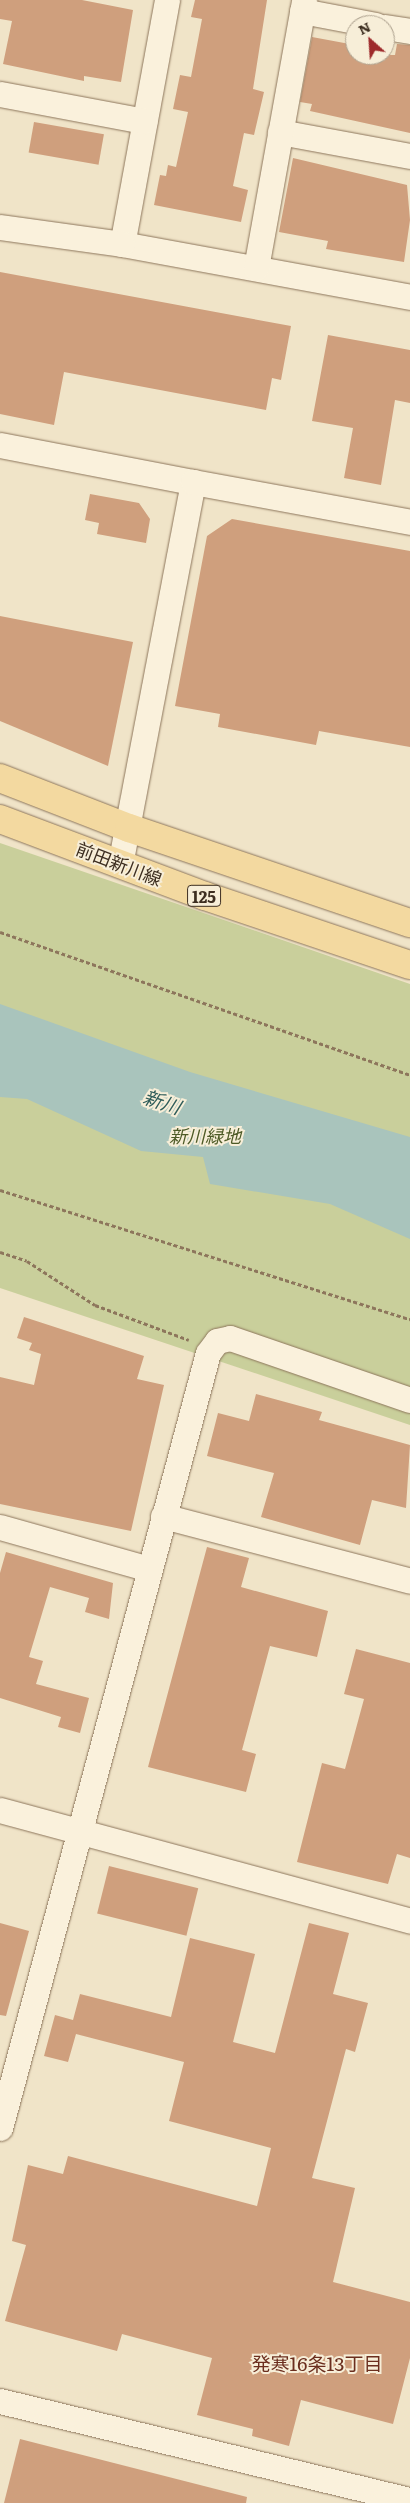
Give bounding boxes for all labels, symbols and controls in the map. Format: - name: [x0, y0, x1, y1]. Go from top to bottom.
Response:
- north arrow: [345, 15, 395, 65]
- text: N: [354, 16, 374, 39]
- street label: 前田新川線: [73, 838, 165, 890]
- road number: 125: [186, 882, 222, 909]
- water label: 新川: [140, 1085, 184, 1119]
- park label: 新川緑地: [169, 1125, 241, 1147]
- district label: 発寒16条13丁目: [252, 2353, 382, 2375]

